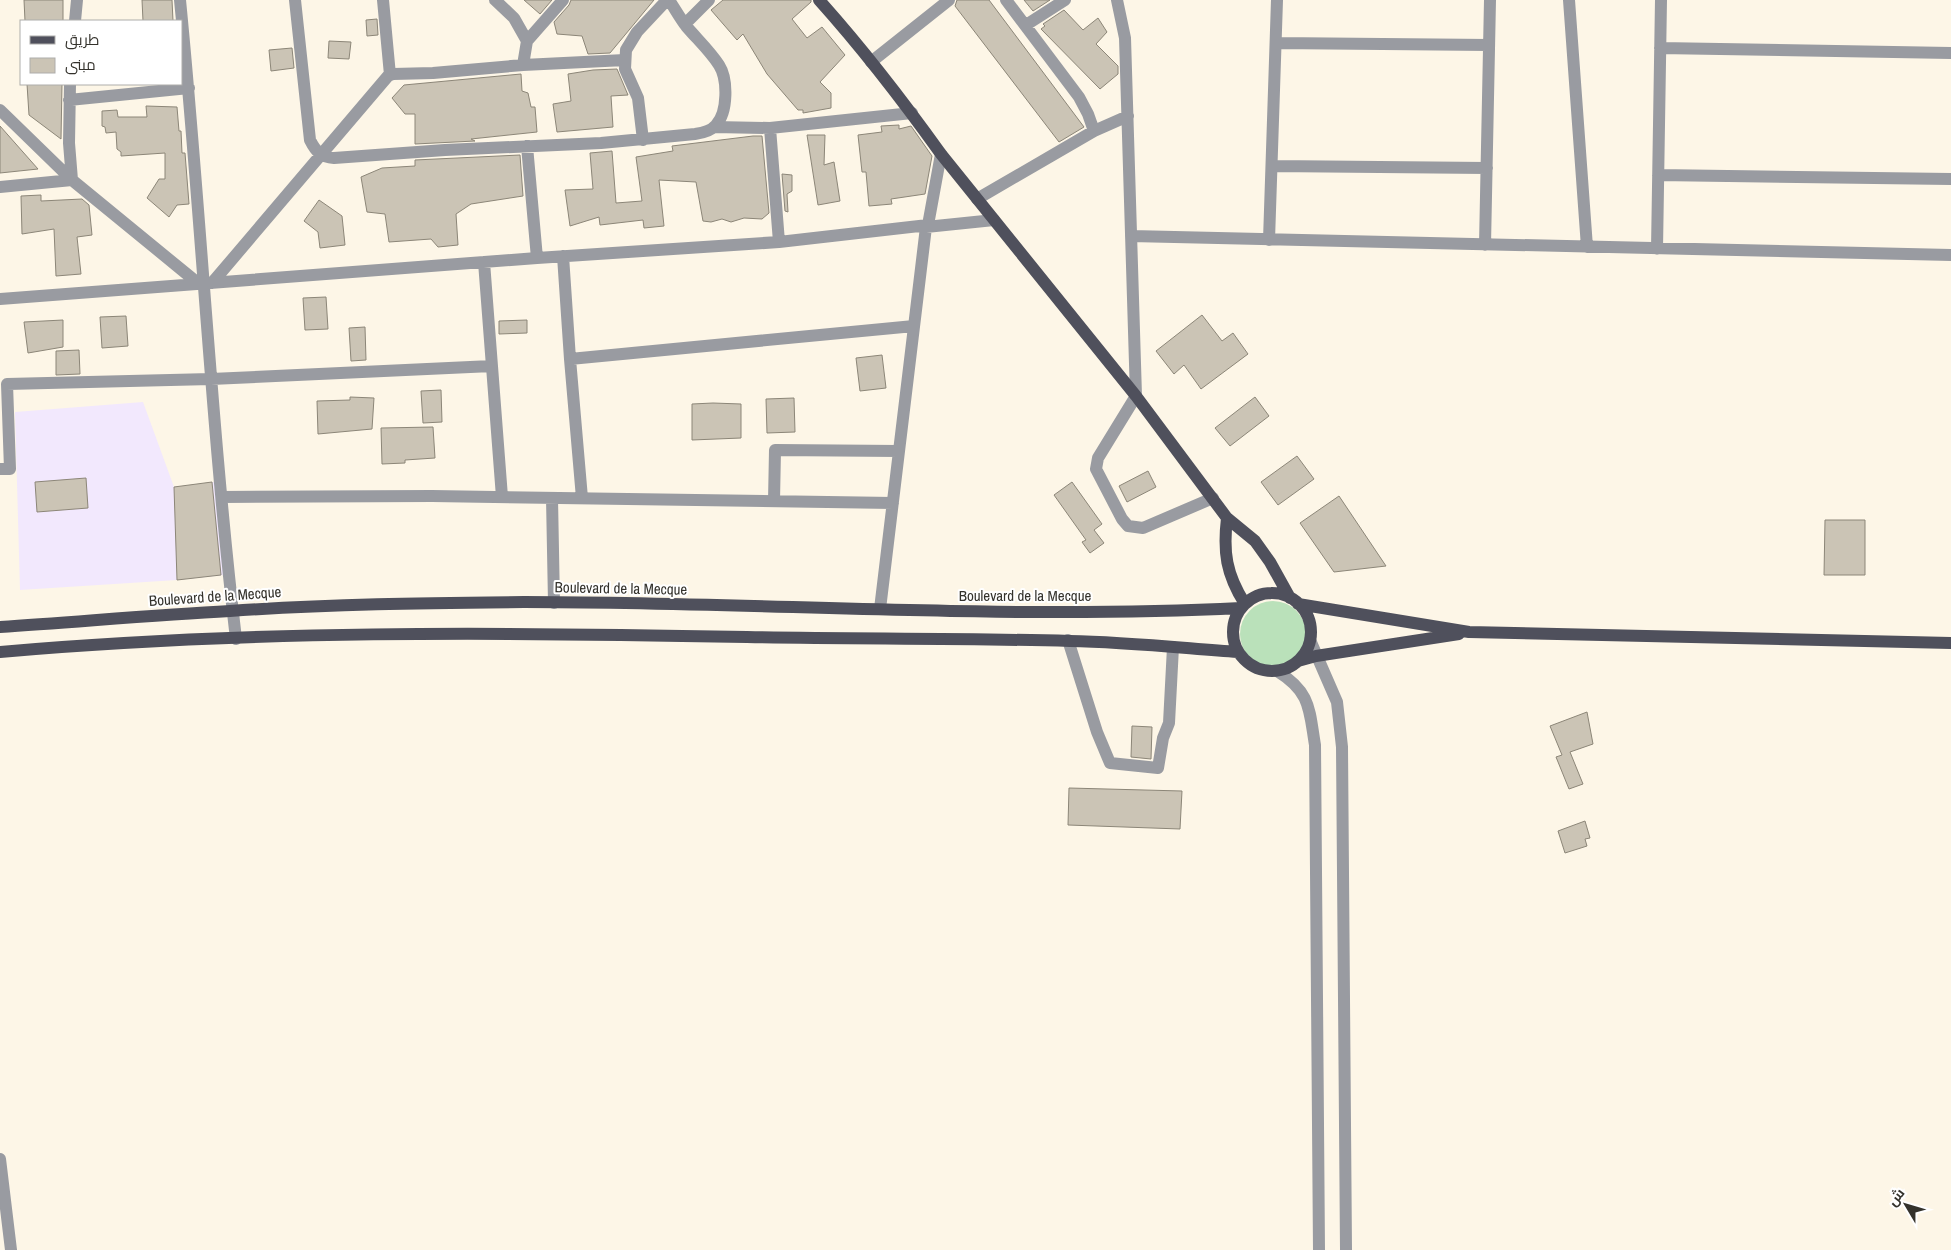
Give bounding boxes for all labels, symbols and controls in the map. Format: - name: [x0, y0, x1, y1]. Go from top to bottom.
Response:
- legend: [20, 20, 182, 85]
- text: طريق: [65, 29, 99, 50]
- text: مبنى: [65, 54, 96, 75]
- street label: Boulevard de la Mecque: [554, 576, 688, 600]
- street label: Boulevard de la Mecque: [148, 581, 282, 611]
- street label: Boulevard de la Mecque: [959, 585, 1091, 606]
- north arrow: [1881, 1180, 1931, 1230]
- text: ش: [1883, 1184, 1908, 1210]

